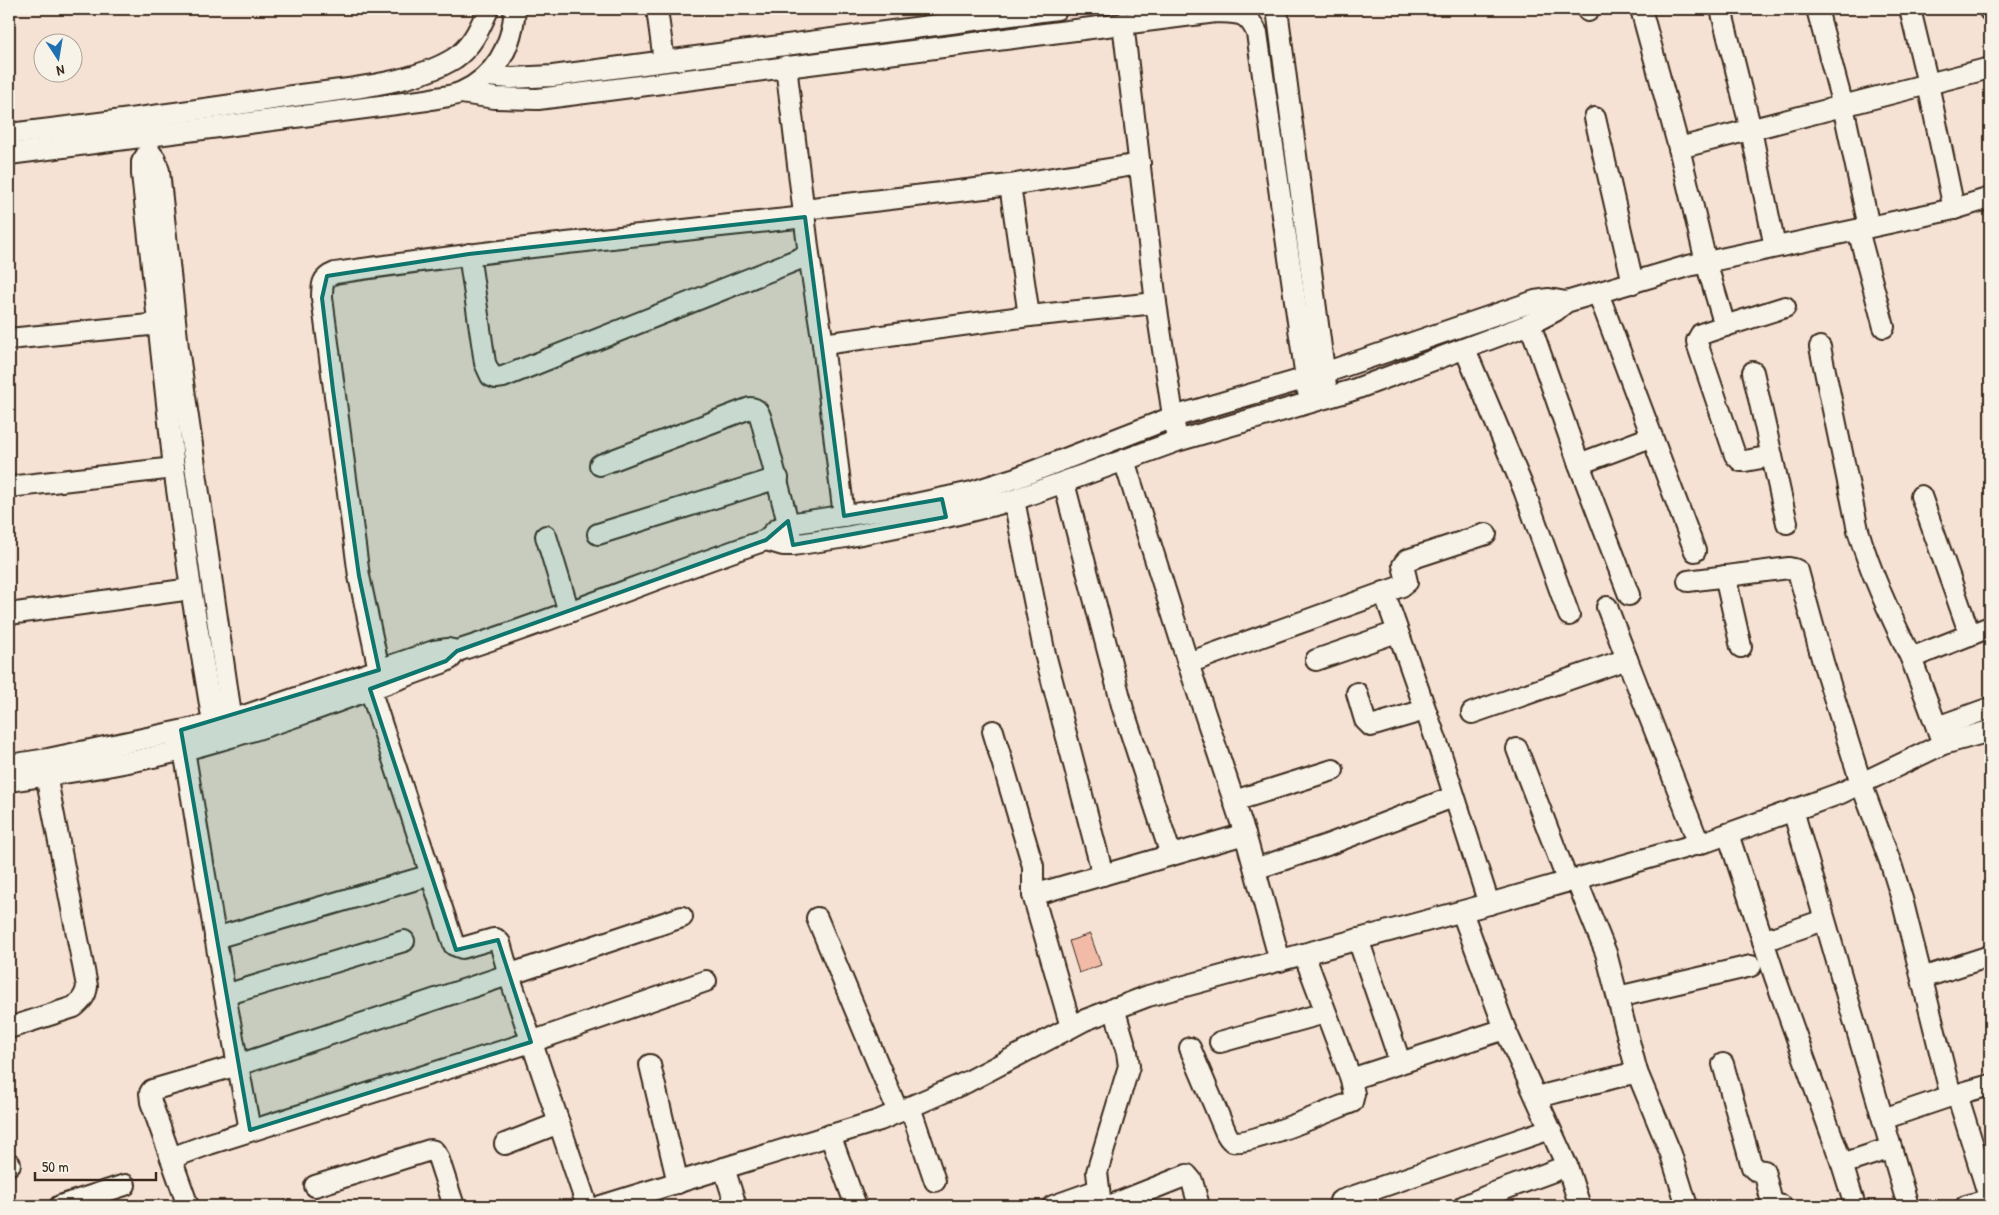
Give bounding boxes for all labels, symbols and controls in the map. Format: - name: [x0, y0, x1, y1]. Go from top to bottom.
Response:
- north arrow: [32, 32, 82, 82]
- text: N: [55, 61, 66, 81]
- scale bar: [35, 1150, 156, 1182]
- text: 50 m: [42, 1156, 69, 1177]

